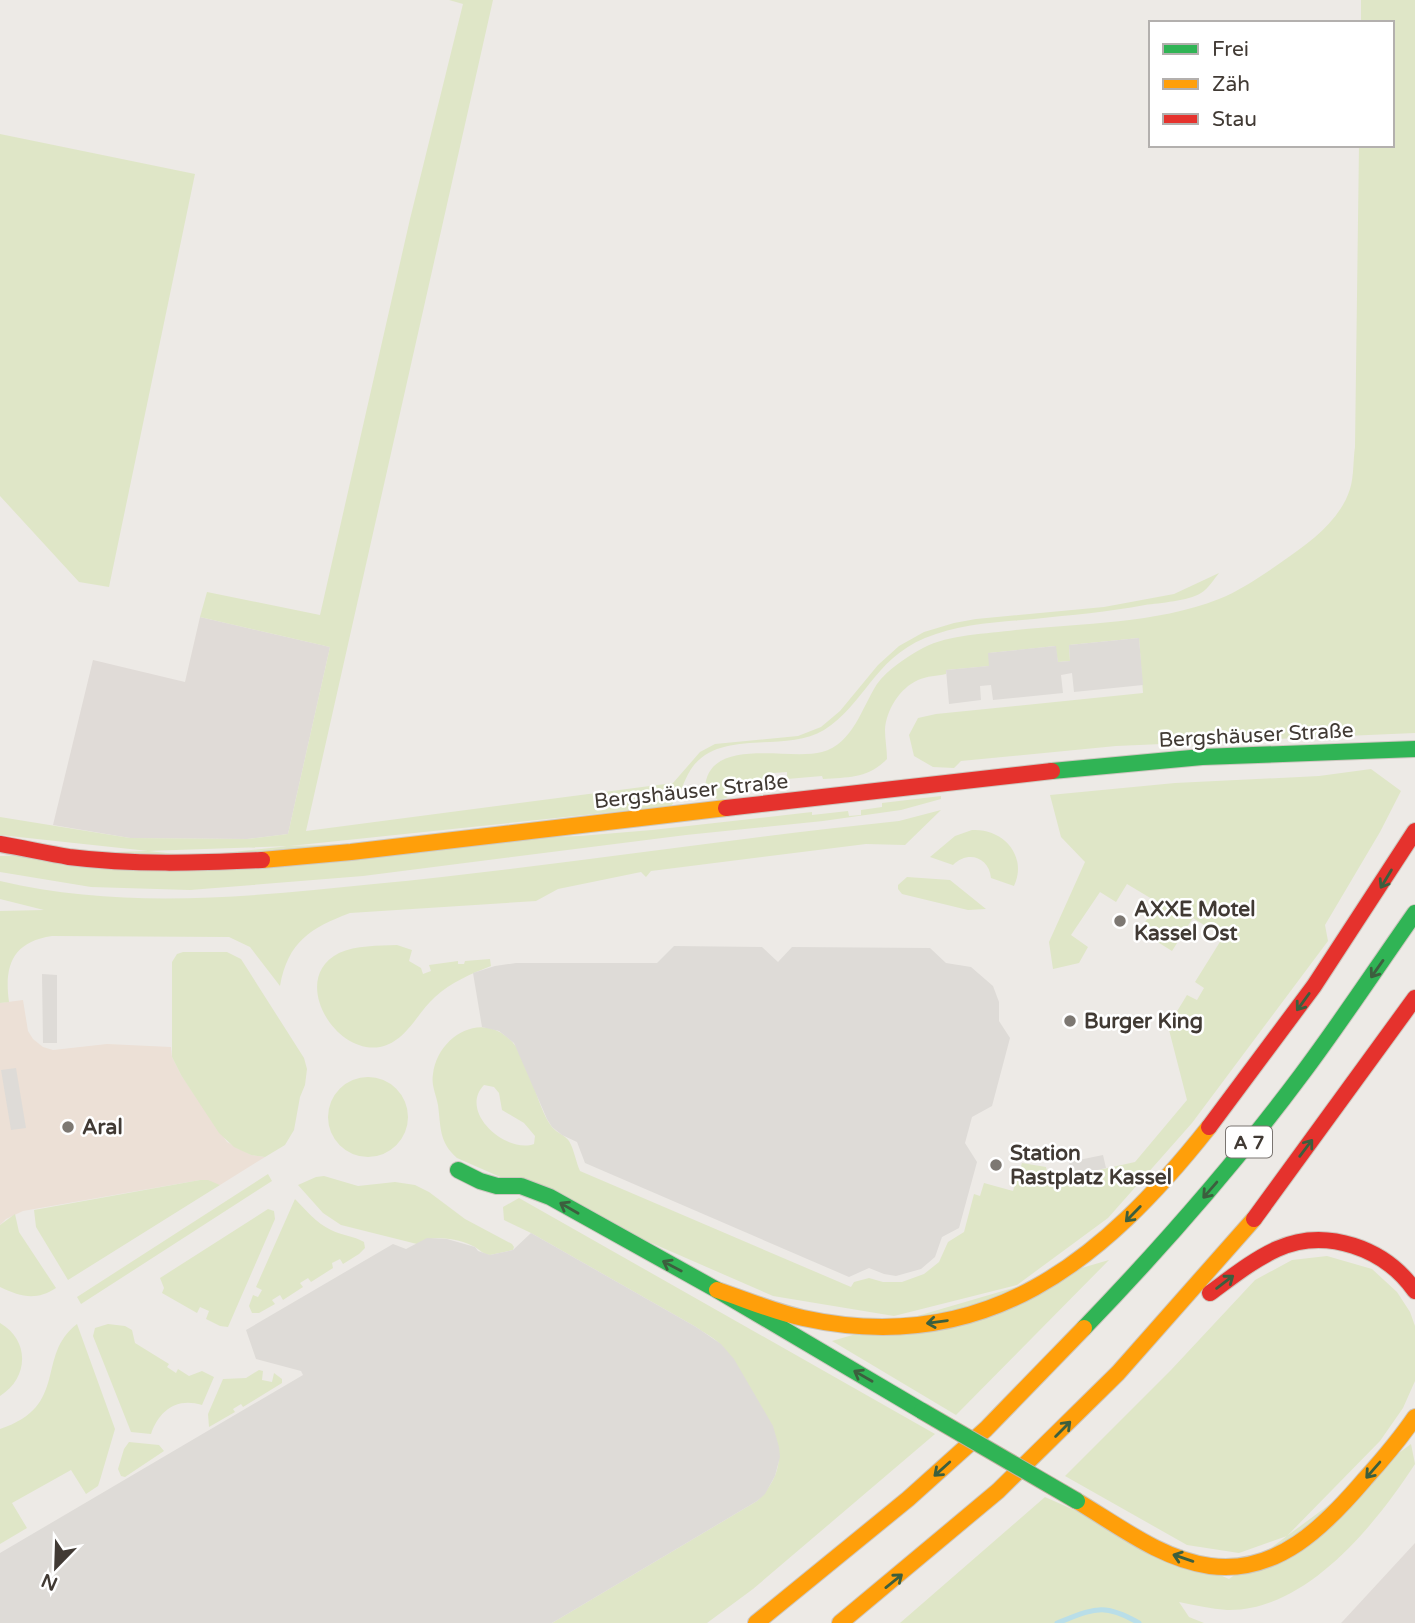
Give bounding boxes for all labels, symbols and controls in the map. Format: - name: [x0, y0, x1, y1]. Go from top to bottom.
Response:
- legend: [1149, 21, 1394, 147]
- text: Frei: [1212, 37, 1249, 62]
- text: Zäh: [1212, 72, 1250, 97]
- text: Stau: [1212, 107, 1257, 132]
- street label: Bergshäuser Straße: [1158, 718, 1354, 753]
- street label: Bergshäuser Straße: [593, 769, 790, 814]
- one-way arrow: [1379, 868, 1393, 888]
- place label: AXXE Motel Kassel Ost: [1134, 897, 1255, 946]
- marker: AXXE Motel Kassel Ost: [1112, 913, 1128, 929]
- one-way arrow: [1370, 959, 1384, 979]
- one-way arrow: [1296, 992, 1311, 1011]
- place label: Burger King: [1084, 1009, 1203, 1034]
- marker: Burger King: [1062, 1013, 1078, 1029]
- place label: Aral: [82, 1115, 123, 1140]
- marker: Aral: [60, 1119, 76, 1135]
- road number: A 7: [1226, 1126, 1272, 1158]
- one-way arrow: [1298, 1139, 1313, 1158]
- place label: Station Rastplatz Kassel: [1010, 1141, 1172, 1190]
- marker: Station Rastplatz Kassel: [988, 1157, 1004, 1173]
- one-way arrow: [1202, 1180, 1218, 1198]
- one-way arrow: [560, 1201, 580, 1215]
- one-way arrow: [1125, 1205, 1142, 1222]
- one-way arrow: [663, 1259, 683, 1273]
- one-way arrow: [1215, 1275, 1234, 1290]
- one-way arrow: [926, 1316, 949, 1329]
- one-way arrow: [853, 1369, 874, 1382]
- one-way arrow: [1054, 1420, 1071, 1437]
- one-way arrow: [934, 1460, 951, 1477]
- one-way arrow: [1365, 1461, 1381, 1479]
- north arrow: [21, 1532, 91, 1602]
- one-way arrow: [1173, 1551, 1195, 1563]
- text: N: [38, 1569, 61, 1595]
- one-way arrow: [884, 1573, 902, 1588]

